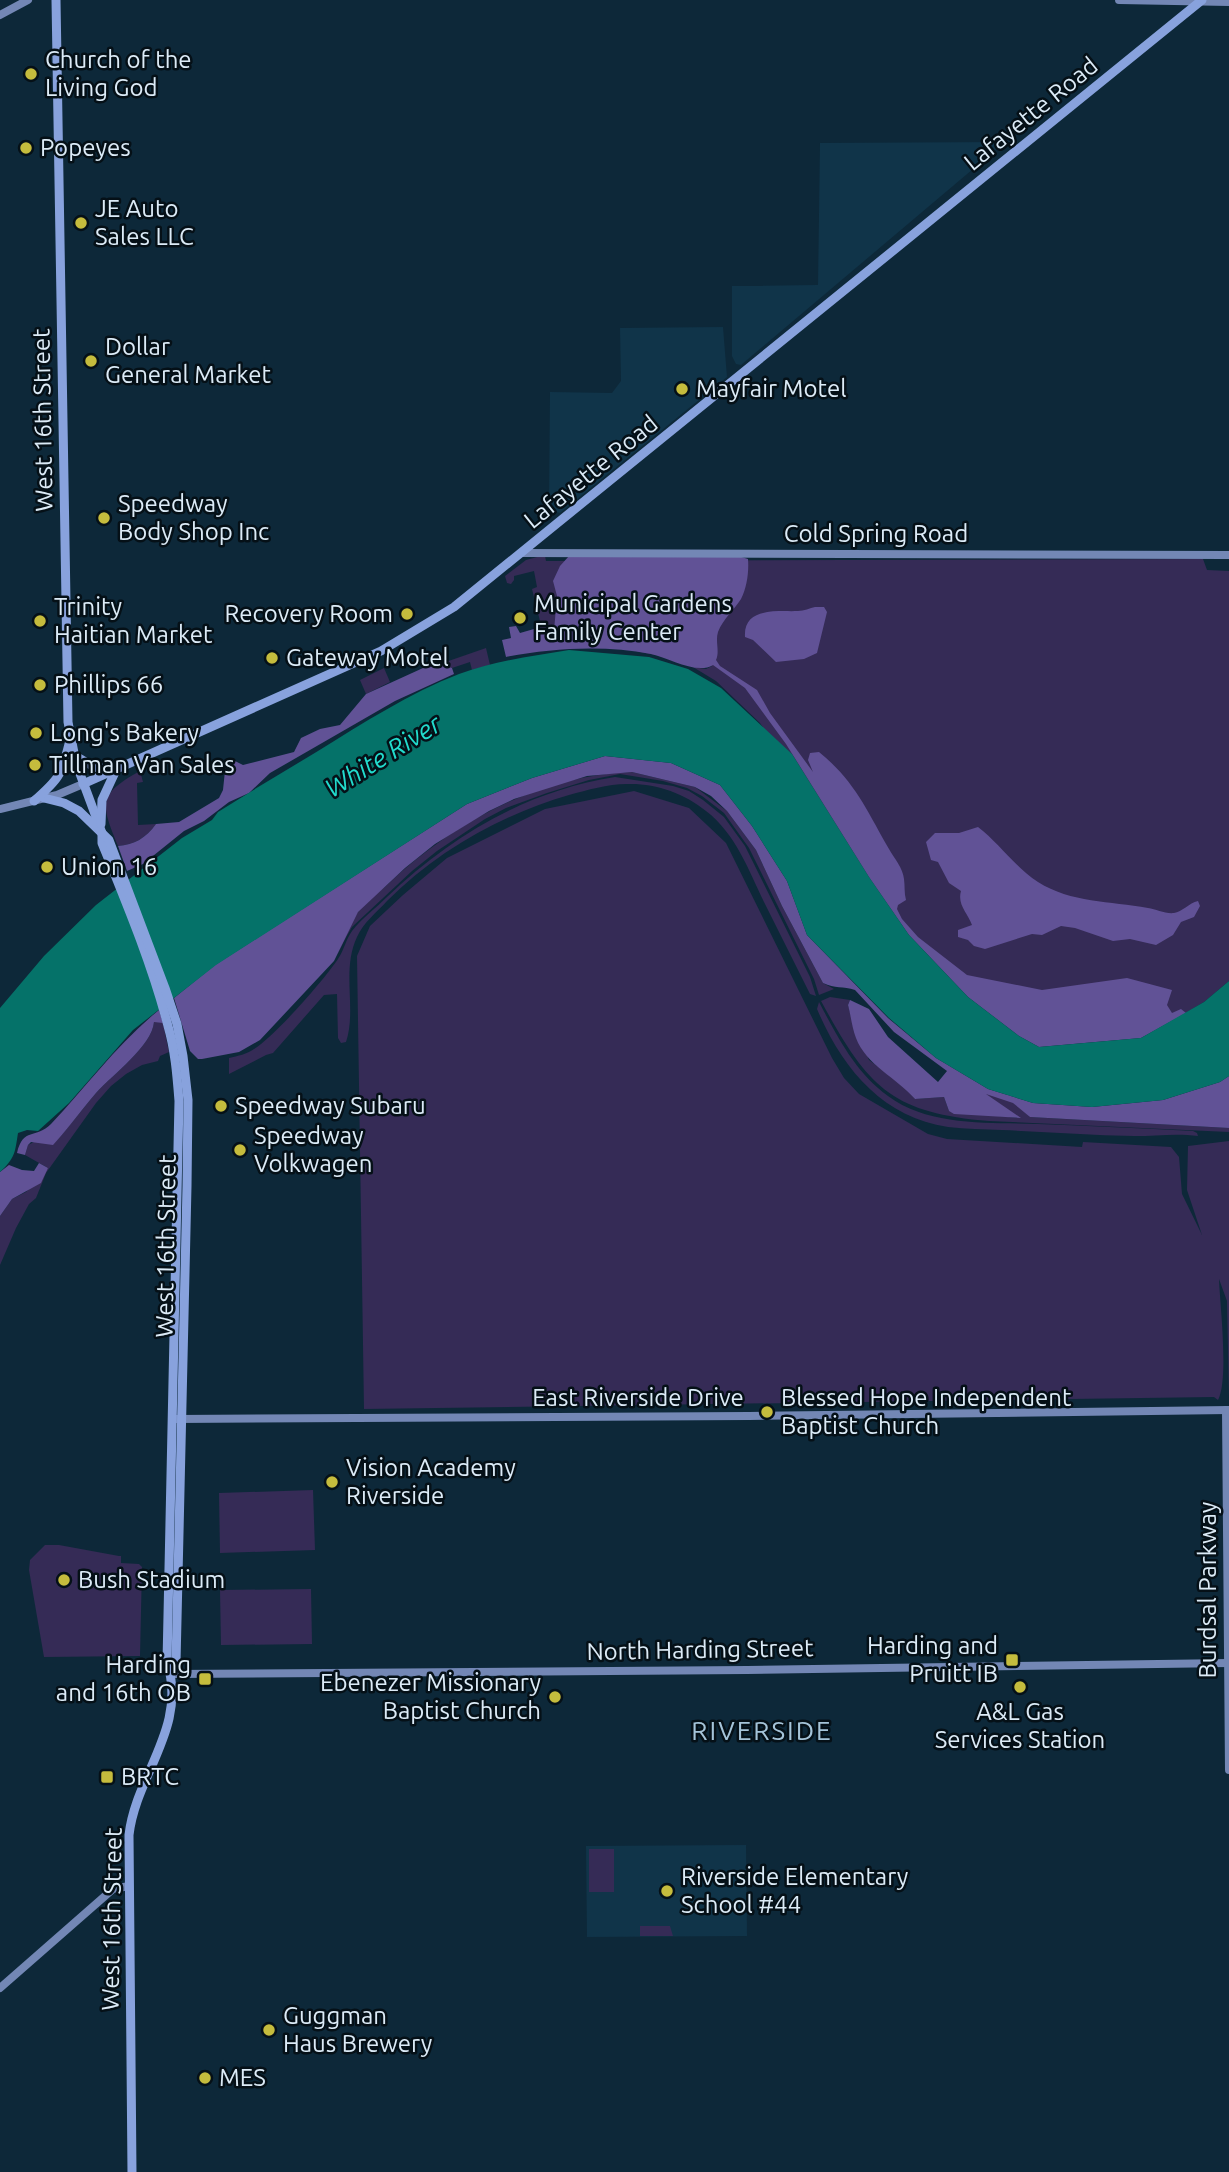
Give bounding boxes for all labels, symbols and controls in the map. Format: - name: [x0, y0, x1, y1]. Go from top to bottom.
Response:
- place label: Church of the Living God: [45, 46, 192, 101]
- street label: Lafayette Road: [959, 52, 1103, 176]
- marker: Church of the Living God: [23, 66, 39, 82]
- place label: Popeyes: [40, 134, 131, 161]
- marker: Popeyes: [18, 140, 34, 156]
- place label: JE Auto Sales LLC: [95, 195, 194, 250]
- marker: JE Auto Sales LLC: [73, 215, 89, 231]
- street label: West 16th Street: [27, 328, 58, 512]
- place label: Dollar General Market: [105, 333, 272, 388]
- marker: Dollar General Market: [83, 353, 99, 369]
- place label: Mayfair Motel: [696, 375, 846, 402]
- marker: Mayfair Motel: [674, 381, 690, 397]
- street label: Lafayette Road: [519, 410, 663, 534]
- place label: Speedway Body Shop Inc: [118, 490, 269, 545]
- marker: Speedway Body Shop Inc: [96, 510, 112, 526]
- street label: Cold Spring Road: [784, 520, 968, 547]
- place label: Municipal Gardens Family Center: [534, 590, 732, 645]
- place label: Trinity Haitian Market: [54, 593, 213, 648]
- place label: Recovery Room: [224, 600, 393, 627]
- marker: Recovery Room: [399, 606, 415, 622]
- marker: Municipal Gardens Family Center: [512, 610, 528, 626]
- marker: Trinity Haitian Market: [32, 613, 48, 629]
- place label: Gateway Motel: [286, 644, 449, 671]
- marker: Gateway Motel: [264, 650, 280, 666]
- place label: Phillips 66: [54, 671, 163, 698]
- marker: Phillips 66: [32, 677, 48, 693]
- water label: White River: [320, 708, 447, 803]
- place label: Long's Bakery: [50, 719, 200, 746]
- marker: Long's Bakery: [28, 725, 44, 741]
- place label: Tillman Van Sales: [49, 751, 235, 778]
- marker: Tillman Van Sales: [27, 757, 43, 773]
- place label: Union 16: [61, 853, 157, 880]
- marker: Union 16: [39, 859, 55, 875]
- place label: Speedway Subaru: [235, 1092, 426, 1119]
- marker: Speedway Subaru: [213, 1098, 229, 1114]
- place label: Speedway Volkwagen: [254, 1122, 373, 1177]
- marker: Speedway Volkwagen: [232, 1142, 248, 1158]
- street label: West 16th Street: [150, 1154, 181, 1338]
- street label: East Riverside Drive: [532, 1384, 744, 1411]
- place label: Blessed Hope Independent Baptist Church: [781, 1384, 1072, 1439]
- marker: Blessed Hope Independent Baptist Church: [759, 1404, 775, 1420]
- place label: Vision Academy Riverside: [346, 1454, 516, 1509]
- marker: Vision Academy Riverside: [324, 1474, 340, 1490]
- street label: Burdsal Parkway: [1194, 1501, 1221, 1678]
- place label: Bush Stadium: [78, 1566, 225, 1593]
- marker: Bush Stadium: [56, 1572, 72, 1588]
- place label: Harding and Pruitt IB: [867, 1632, 998, 1687]
- street label: North Harding Street: [586, 1634, 814, 1665]
- place label: Harding and 16th OB: [56, 1651, 191, 1706]
- marker: Harding and Pruitt IB: [1004, 1652, 1020, 1668]
- place label: Ebenezer Missionary Baptist Church: [320, 1669, 541, 1724]
- marker: Harding and 16th OB: [197, 1671, 213, 1687]
- marker: A&L Gas Services Station: [1012, 1679, 1028, 1695]
- marker: Ebenezer Missionary Baptist Church: [547, 1689, 563, 1705]
- place label: A&L Gas Services Station: [935, 1698, 1105, 1753]
- district label: RIVERSIDE: [691, 1716, 833, 1745]
- place label: BRTC: [121, 1763, 179, 1790]
- marker: BRTC: [99, 1769, 115, 1785]
- street label: West 16th Street: [96, 1827, 127, 2011]
- place label: Riverside Elementary School #44: [681, 1863, 909, 1918]
- marker: Riverside Elementary School #44: [659, 1883, 675, 1899]
- place label: Guggman Haus Brewery: [283, 2002, 433, 2057]
- marker: Guggman Haus Brewery: [261, 2022, 277, 2038]
- place label: MES: [219, 2064, 266, 2091]
- marker: MES: [197, 2070, 213, 2086]

